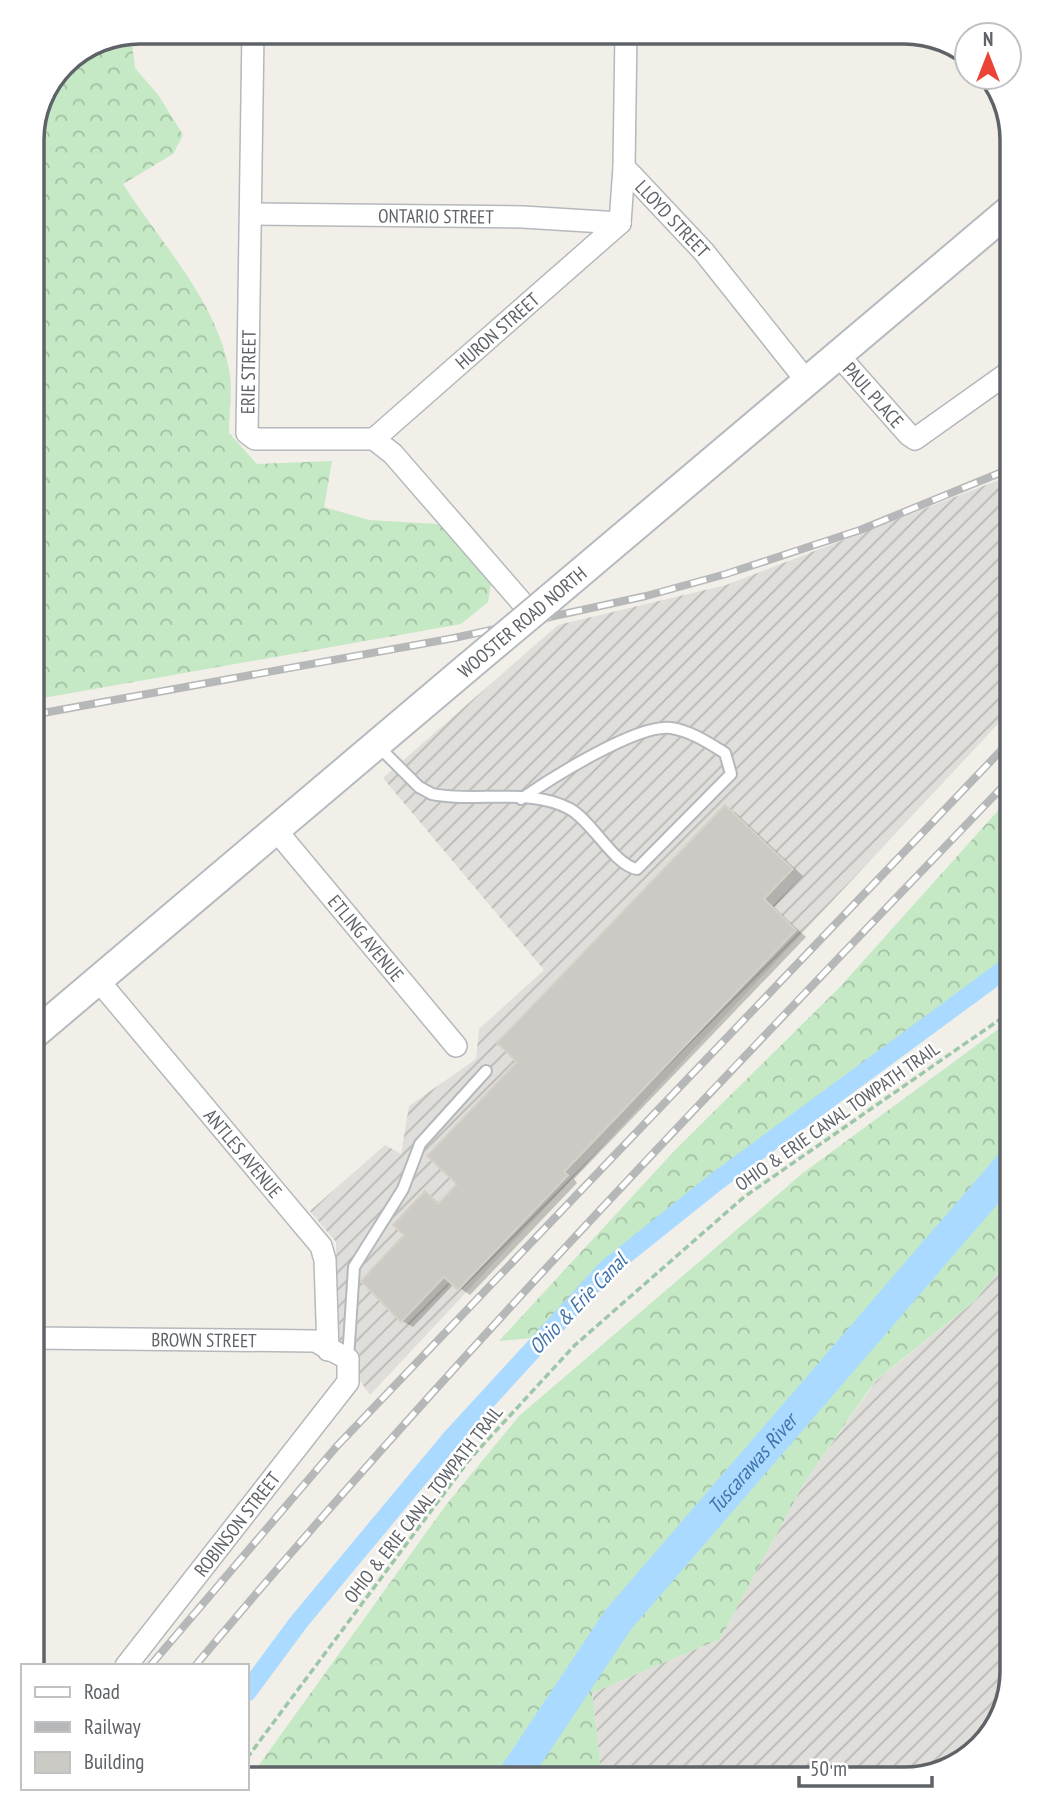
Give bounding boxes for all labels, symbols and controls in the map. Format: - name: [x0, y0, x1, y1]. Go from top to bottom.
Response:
- north arrow: [953, 21, 1023, 91]
- text: N: [983, 27, 993, 51]
- street label: LLOYD STREET: [630, 175, 715, 263]
- street label: ONTARIO STREET: [378, 203, 494, 229]
- street label: HURON STREET: [450, 287, 545, 374]
- street label: ERIE STREET: [235, 329, 261, 414]
- street label: PAUL PLACE: [838, 357, 909, 433]
- street label: WOOSTER ROAD NORTH: [453, 561, 591, 683]
- street label: ETLING AVENUE: [323, 890, 409, 986]
- street label: OHIO & ERIE CANAL TOWPATH TRAIL: [730, 1036, 944, 1196]
- street label: ANTLES AVENUE: [199, 1104, 287, 1203]
- water label: Ohio & Erie Canal: [523, 1246, 634, 1360]
- street label: BROWN STREET: [151, 1327, 257, 1352]
- street label: OHIO & ERIE CANAL TOWPATH TRAIL: [338, 1400, 508, 1607]
- water label: Tuscarawas River: [702, 1406, 805, 1519]
- street label: ROBINSON STREET: [189, 1467, 286, 1581]
- legend: [21, 1664, 248, 1790]
- text: Road: [84, 1678, 120, 1705]
- text: Railway: [84, 1713, 141, 1740]
- scale bar: [799, 1744, 932, 1788]
- text: Building: [84, 1748, 144, 1775]
- text: 50 m: [810, 1755, 847, 1782]

